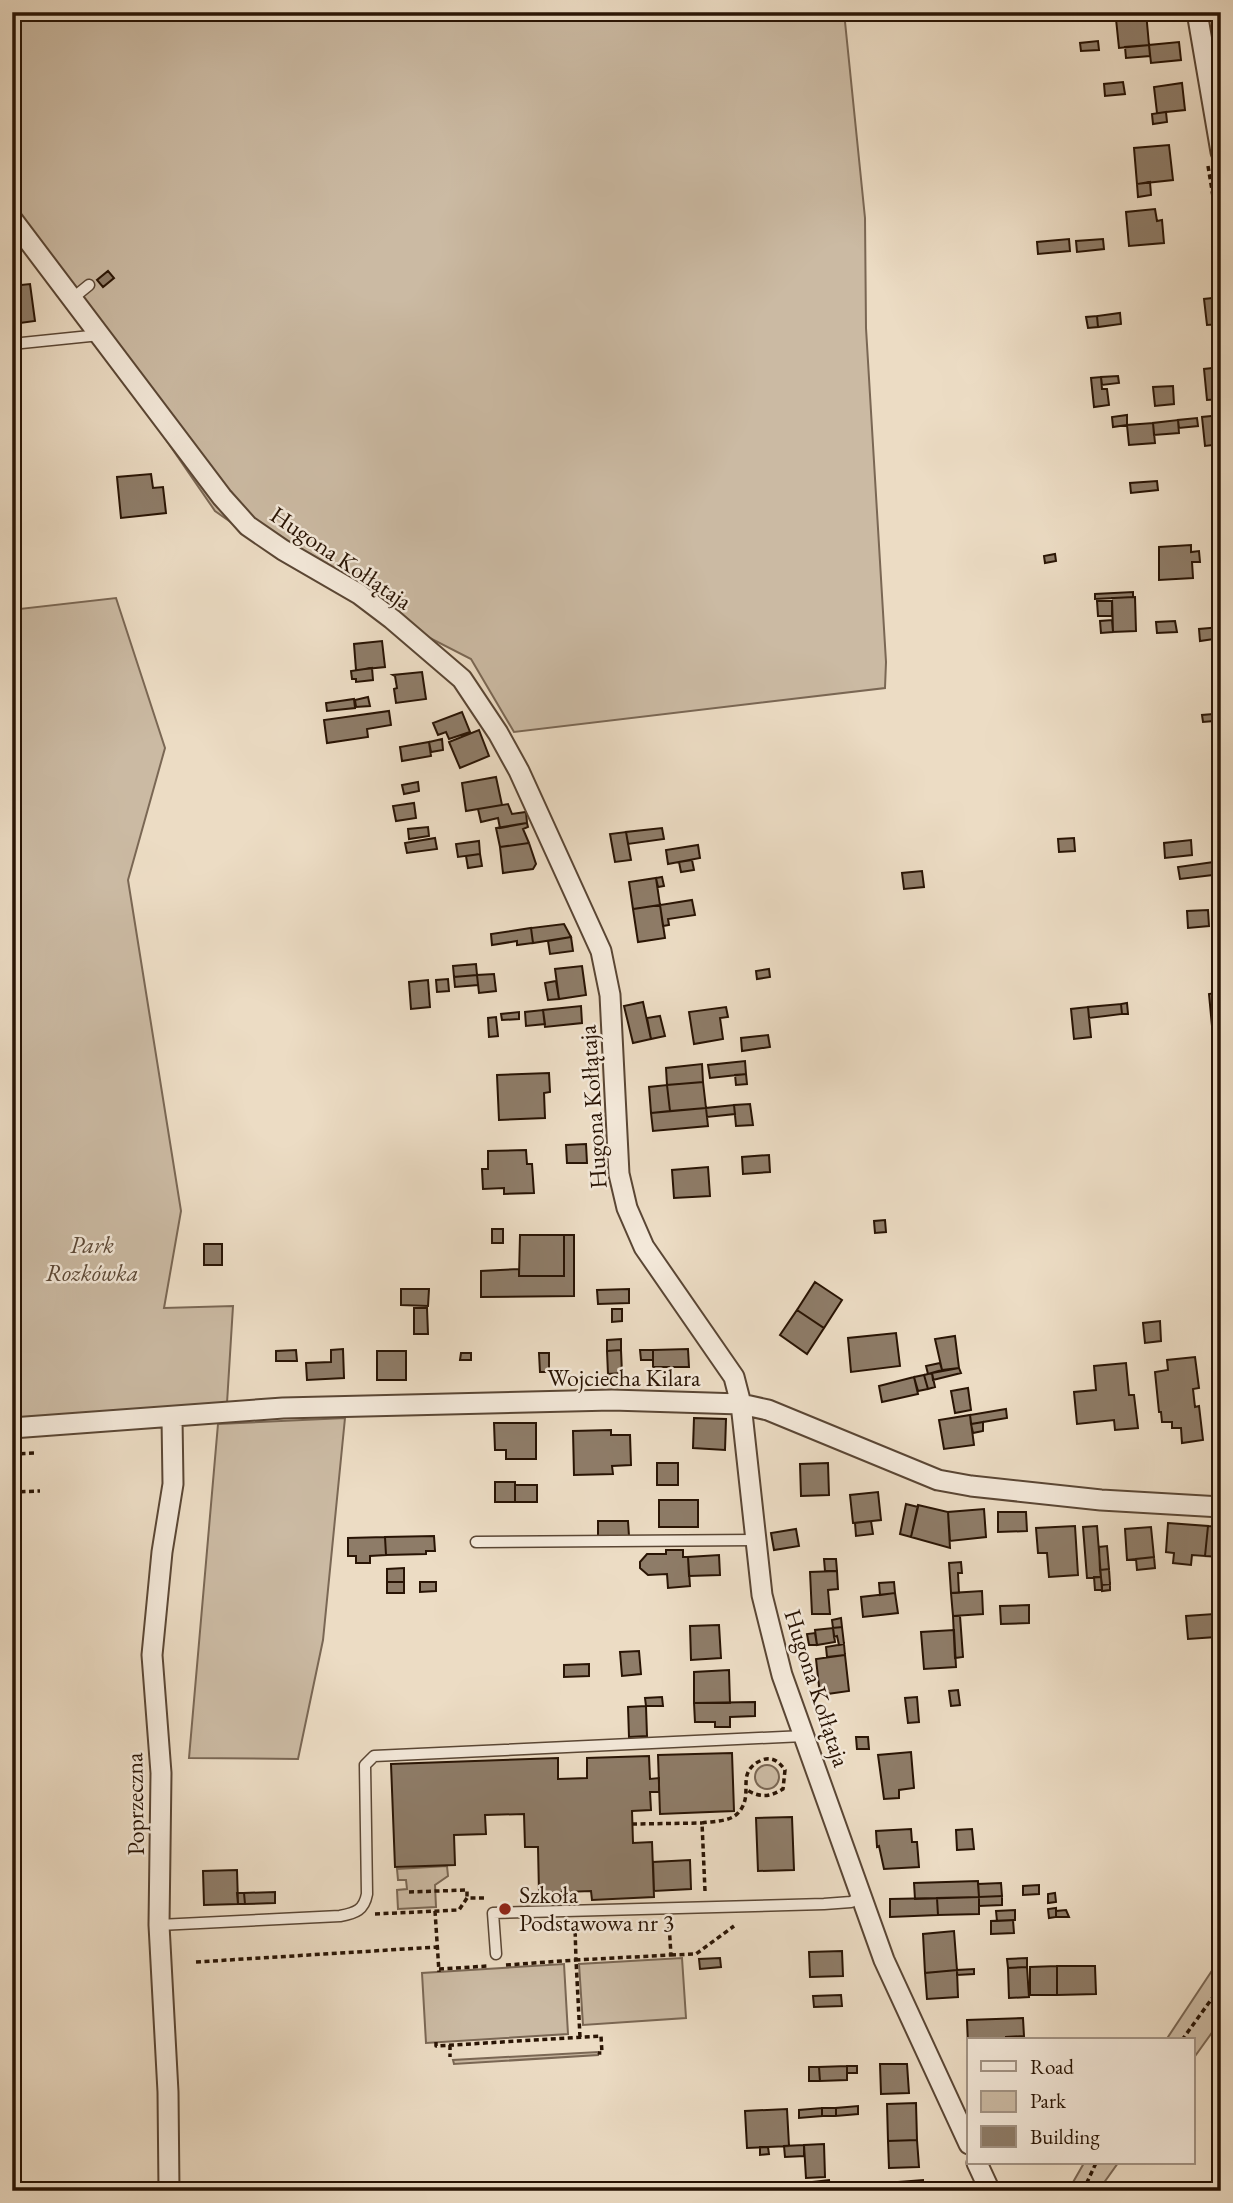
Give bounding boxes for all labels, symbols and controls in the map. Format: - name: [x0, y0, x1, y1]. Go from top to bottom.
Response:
- street label: Hugona Kołłątaja: [265, 499, 418, 617]
- street label: Hugona Kołłątaja: [571, 1024, 614, 1190]
- park label: Park Rozkówka: [45, 1229, 139, 1288]
- street label: Wojciecha Kilara: [547, 1362, 701, 1393]
- street label: Hugona Kołłątaja: [777, 1605, 858, 1771]
- street label: Poprzeczna: [118, 1752, 151, 1856]
- place label: Szkoła Podstawowa nr 3: [519, 1879, 674, 1938]
- marker: Szkoła Podstawowa nr 3: [497, 1901, 513, 1917]
- legend: [967, 2038, 1194, 2164]
- text: Road: [1030, 2053, 1074, 2080]
- text: Park: [1030, 2087, 1067, 2114]
- text: Building: [1030, 2123, 1100, 2150]

